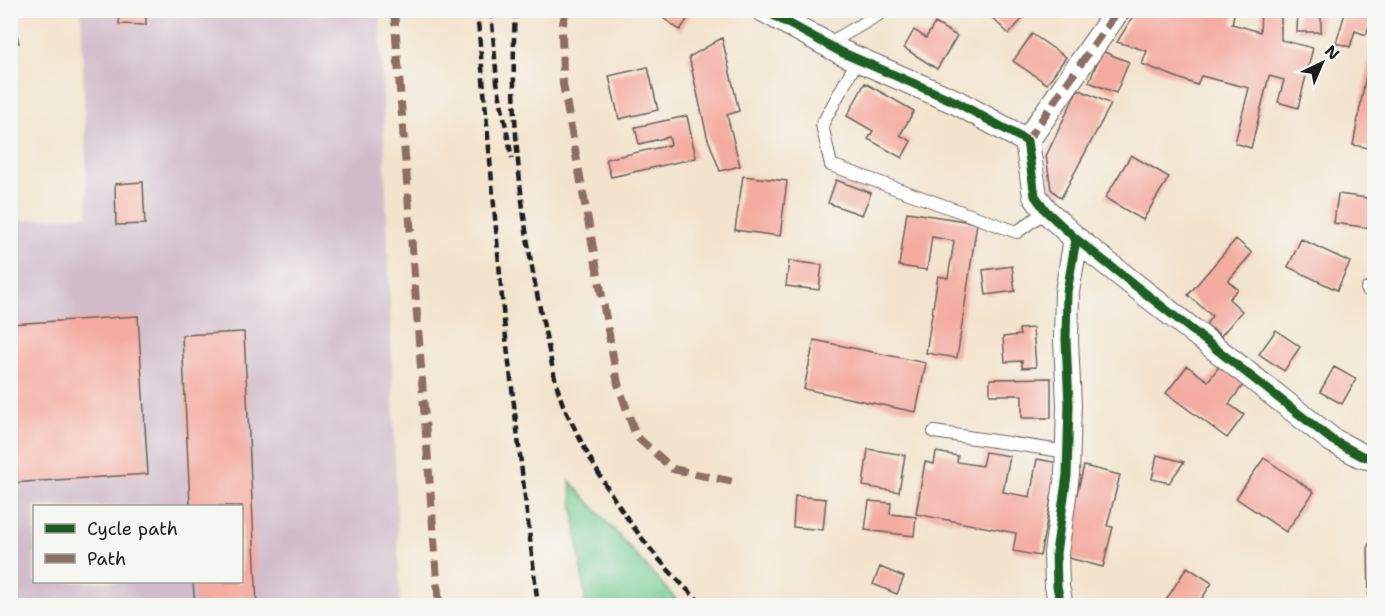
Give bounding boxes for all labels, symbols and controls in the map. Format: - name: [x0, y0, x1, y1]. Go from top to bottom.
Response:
- north arrow: [1292, 33, 1352, 93]
- text: N: [1320, 41, 1344, 65]
- legend: [33, 505, 243, 583]
- text: Cycle path: [87, 517, 178, 541]
- text: Path: [87, 547, 126, 571]

